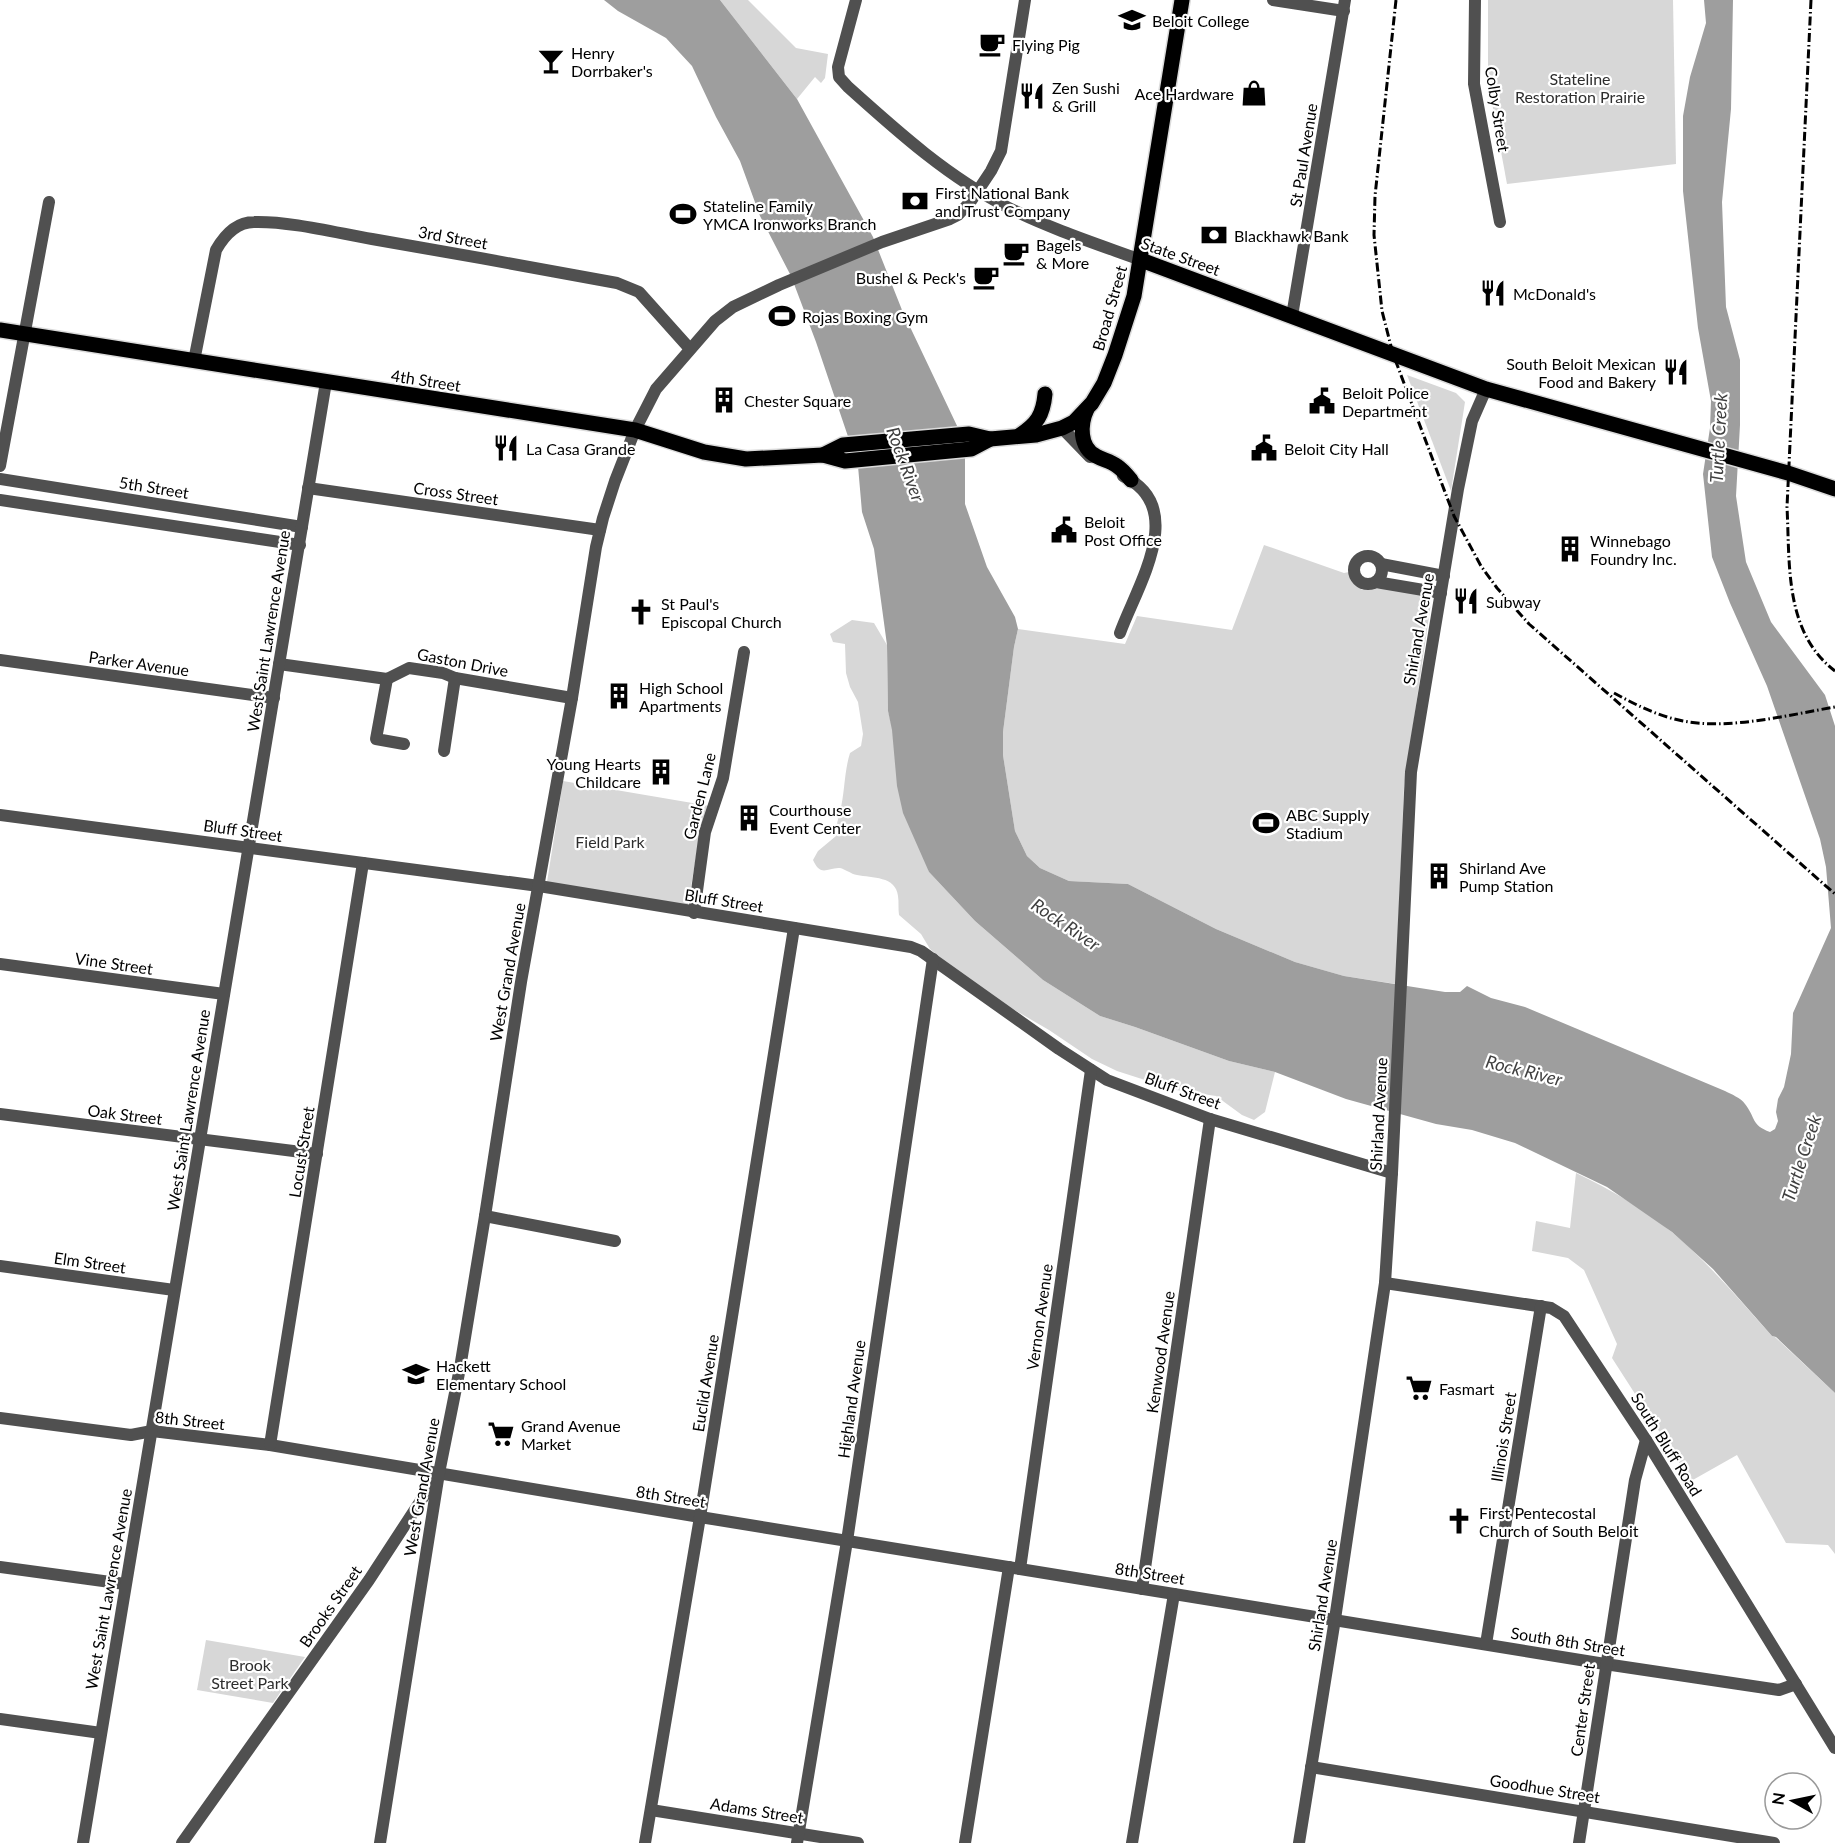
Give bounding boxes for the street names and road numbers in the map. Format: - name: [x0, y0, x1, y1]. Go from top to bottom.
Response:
- street label: Colby Street: [1482, 65, 1514, 153]
- street label: St Paul Avenue: [1285, 102, 1321, 208]
- street label: 3rd Street: [417, 222, 489, 252]
- street label: State Street: [1139, 233, 1223, 279]
- street label: Broad Street: [1088, 263, 1130, 353]
- street label: 4th Street: [390, 365, 462, 395]
- street label: 5th Street: [118, 472, 190, 502]
- street label: Cross Street: [412, 478, 500, 508]
- street label: West Saint Lawrence Avenue: [243, 529, 293, 733]
- street label: Shirland Avenue: [1399, 572, 1437, 686]
- street label: Gaston Drive: [416, 644, 510, 680]
- street label: Parker Avenue: [88, 647, 190, 679]
- street label: Garden Lane: [679, 750, 719, 842]
- street label: Bluff Street: [202, 815, 284, 845]
- street label: Bluff Street: [683, 884, 765, 916]
- street label: West Grand Avenue: [485, 901, 529, 1043]
- street label: Vine Street: [74, 948, 154, 978]
- street label: West Saint Lawrence Avenue: [163, 1008, 213, 1212]
- street label: Shirland Avenue: [1366, 1057, 1390, 1171]
- street label: Bluff Street: [1142, 1067, 1224, 1113]
- street label: Oak Street: [87, 1100, 164, 1128]
- street label: Locust Street: [284, 1105, 318, 1199]
- street label: Elm Street: [53, 1248, 127, 1276]
- street label: Vernon Avenue: [1022, 1263, 1056, 1371]
- street label: Kenwood Avenue: [1142, 1290, 1178, 1414]
- street label: Euclid Avenue: [688, 1333, 722, 1433]
- street label: Highland Avenue: [833, 1339, 869, 1459]
- street label: South Bluff Road: [1628, 1389, 1706, 1499]
- street label: Illinois Street: [1487, 1390, 1520, 1483]
- street label: 8th Street: [154, 1407, 226, 1433]
- street label: West Grand Avenue: [399, 1416, 443, 1558]
- street label: 8th Street: [635, 1481, 707, 1511]
- street label: West Saint Lawrence Avenue: [81, 1487, 135, 1691]
- street label: Shirland Avenue: [1304, 1538, 1340, 1652]
- street label: 8th Street: [1114, 1558, 1186, 1588]
- street label: Brooks Street: [295, 1561, 365, 1650]
- street label: South 8th Street: [1509, 1623, 1627, 1659]
- street label: Center Street: [1566, 1662, 1598, 1758]
- street label: Goodhue Street: [1489, 1770, 1602, 1806]
- street label: Adams Street: [709, 1793, 805, 1827]

